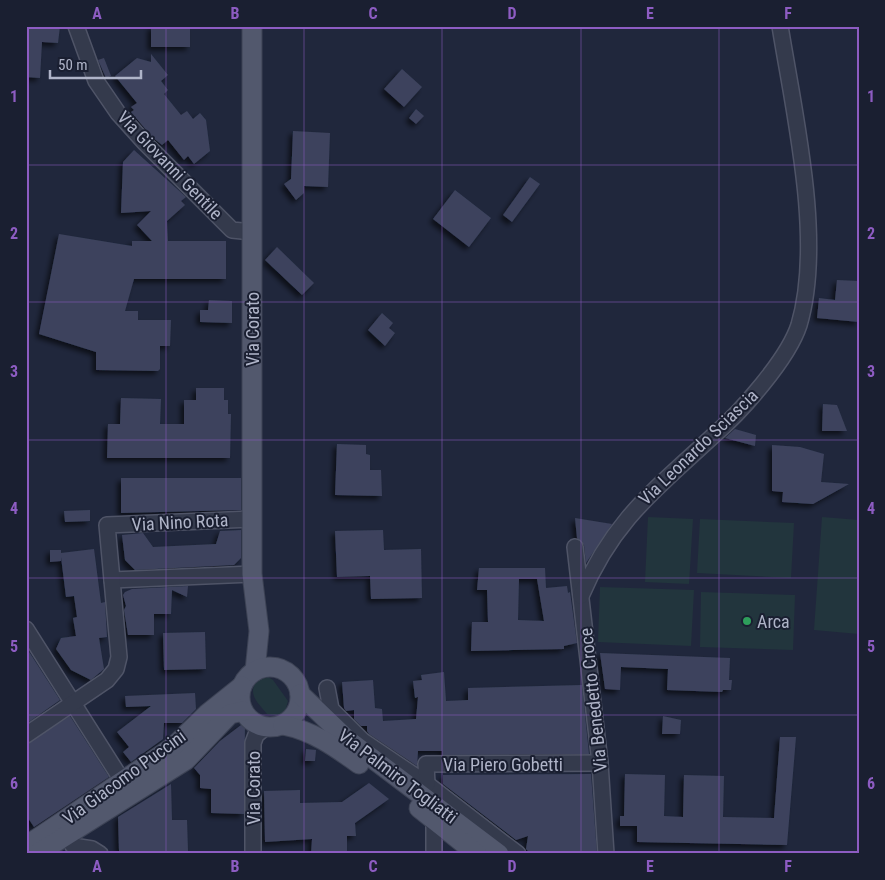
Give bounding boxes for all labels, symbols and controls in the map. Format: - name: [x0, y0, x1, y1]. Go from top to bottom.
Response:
- text: A: [92, 4, 102, 23]
- text: B: [231, 4, 240, 23]
- text: C: [368, 4, 378, 23]
- text: D: [507, 4, 517, 23]
- text: E: [646, 4, 654, 23]
- text: F: [784, 4, 792, 23]
- scale bar: [50, 48, 141, 80]
- text: 50 m: [58, 56, 88, 74]
- text: 1: [10, 87, 18, 106]
- text: 1: [867, 87, 875, 106]
- street label: Via Giovanni Gentile: [113, 107, 227, 223]
- text: 2: [10, 224, 18, 243]
- text: 2: [867, 224, 875, 243]
- street label: Via Corato: [242, 292, 263, 366]
- text: 3: [10, 362, 18, 381]
- text: 3: [867, 362, 875, 381]
- street label: Via Leonardo Sciascia: [634, 385, 762, 509]
- text: 4: [10, 499, 18, 518]
- text: 4: [867, 499, 875, 518]
- street label: Via Nino Rota: [131, 509, 229, 535]
- place label: Arca: [757, 611, 790, 632]
- marker: Arca: [741, 615, 753, 627]
- street label: Via Benedetto Croce: [575, 627, 611, 773]
- text: 5: [10, 637, 18, 656]
- text: 5: [867, 637, 875, 656]
- street label: Via Palmiro Togliatti: [334, 724, 462, 828]
- street label: Via Giacomo Puccini: [58, 725, 190, 829]
- street label: Via Corato: [243, 751, 264, 825]
- street label: Via Piero Gobetti: [443, 754, 563, 775]
- text: 6: [10, 774, 18, 793]
- text: 6: [867, 774, 875, 793]
- text: A: [92, 857, 102, 876]
- text: B: [231, 857, 240, 876]
- text: C: [368, 857, 378, 876]
- text: D: [507, 857, 517, 876]
- text: E: [646, 857, 654, 876]
- text: F: [784, 857, 792, 876]

